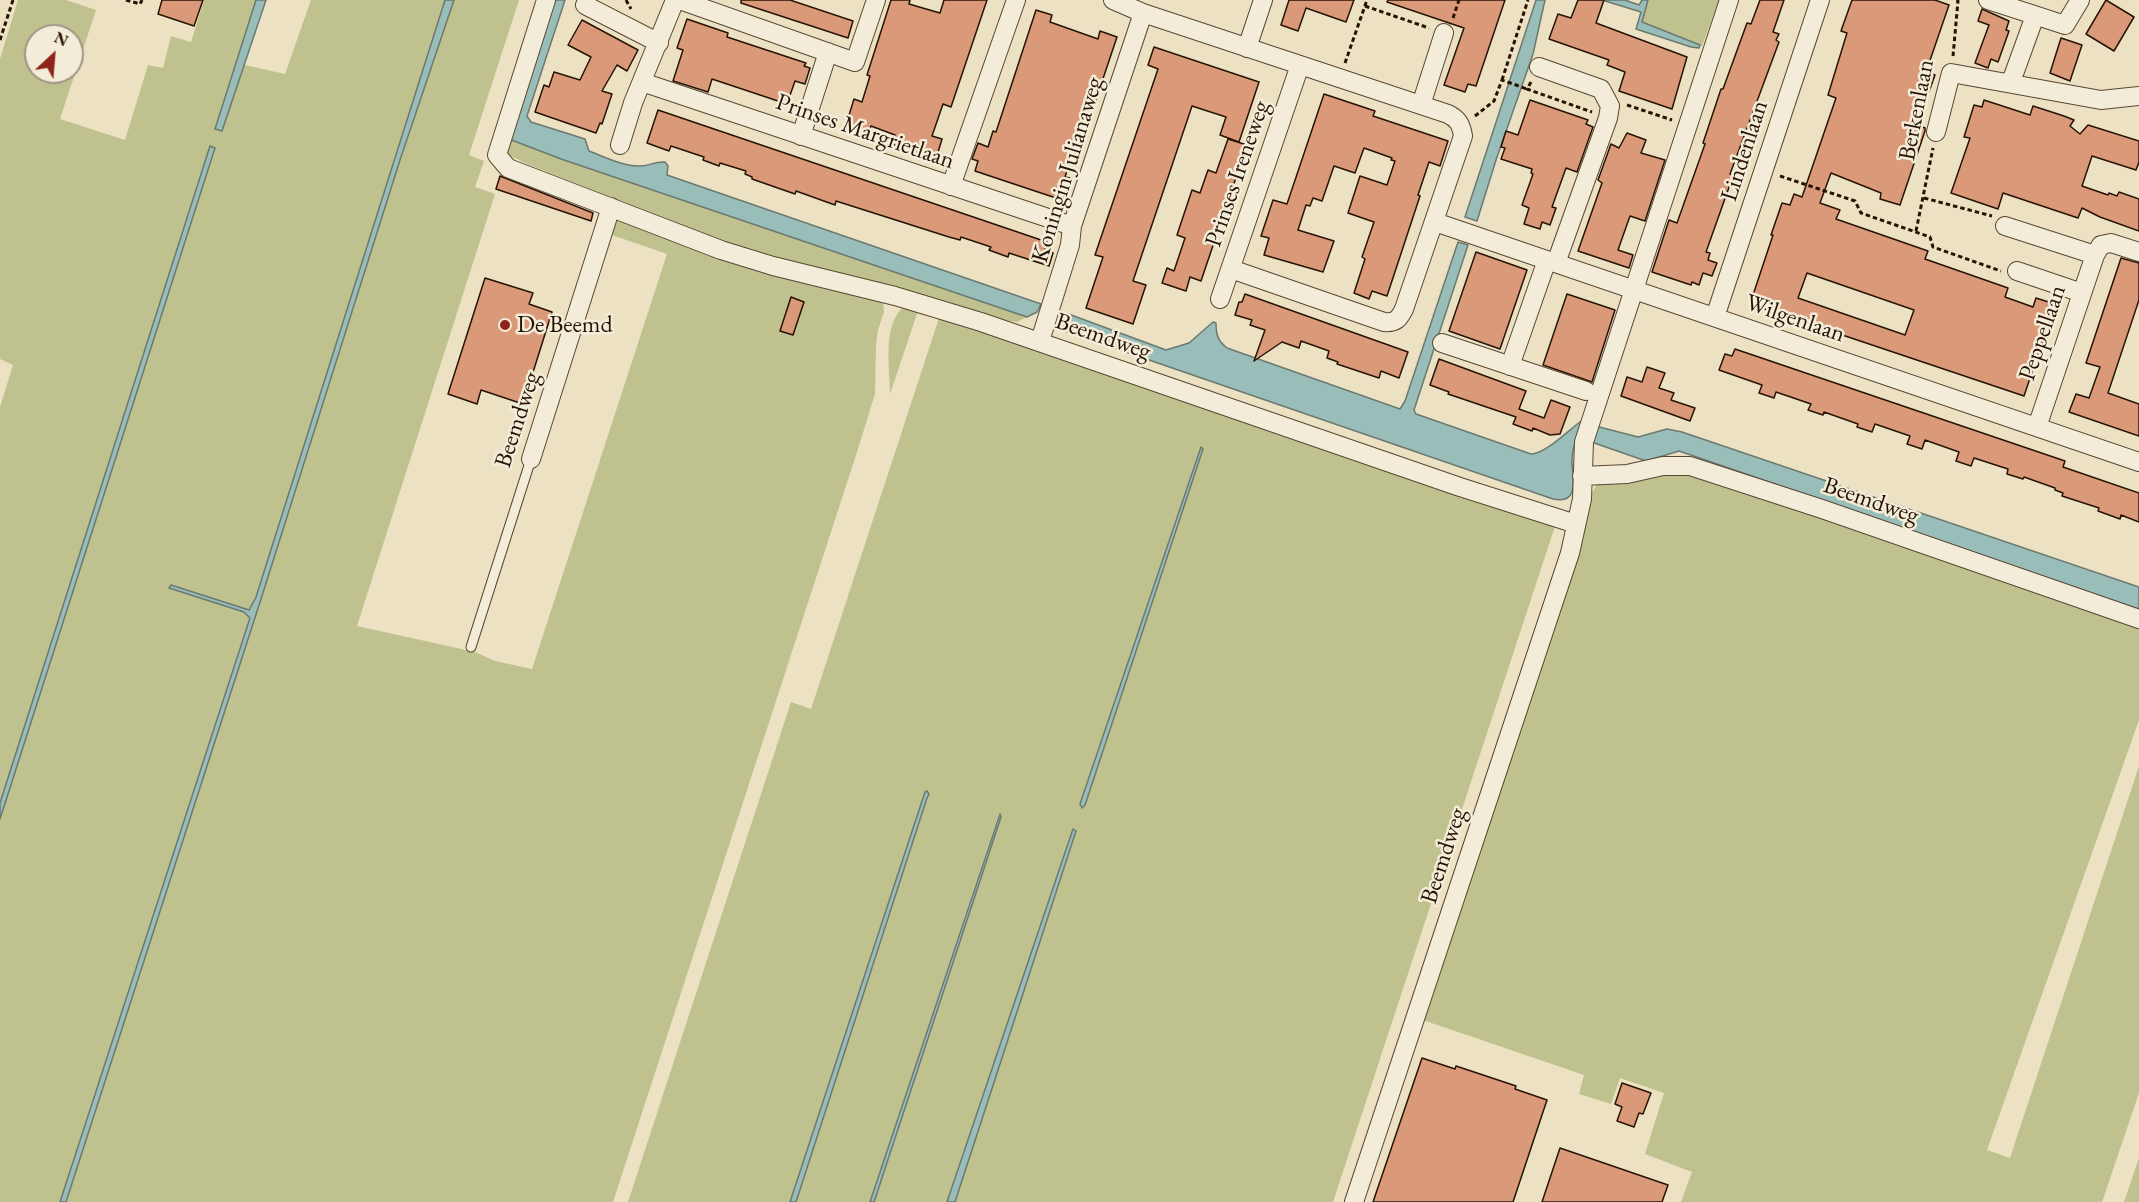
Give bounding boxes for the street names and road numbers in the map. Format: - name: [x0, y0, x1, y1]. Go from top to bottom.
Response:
- street label: Berkenlaan: [1893, 57, 1941, 163]
- street label: Koningin Julianaweg: [1026, 74, 1110, 266]
- street label: Prinses Margrietlaan: [772, 88, 958, 176]
- street label: Prinses Ireneweg: [1200, 97, 1276, 251]
- street label: Lindenlaan: [1715, 97, 1775, 205]
- street label: Peppellaan: [2013, 281, 2073, 385]
- street label: Wilgenlaan: [1742, 289, 1848, 349]
- street label: Beemdweg: [1051, 307, 1155, 367]
- street label: Beemdweg: [489, 368, 547, 472]
- street label: Beemdweg: [1819, 471, 1923, 531]
- street label: Beemdweg: [1415, 804, 1473, 908]

